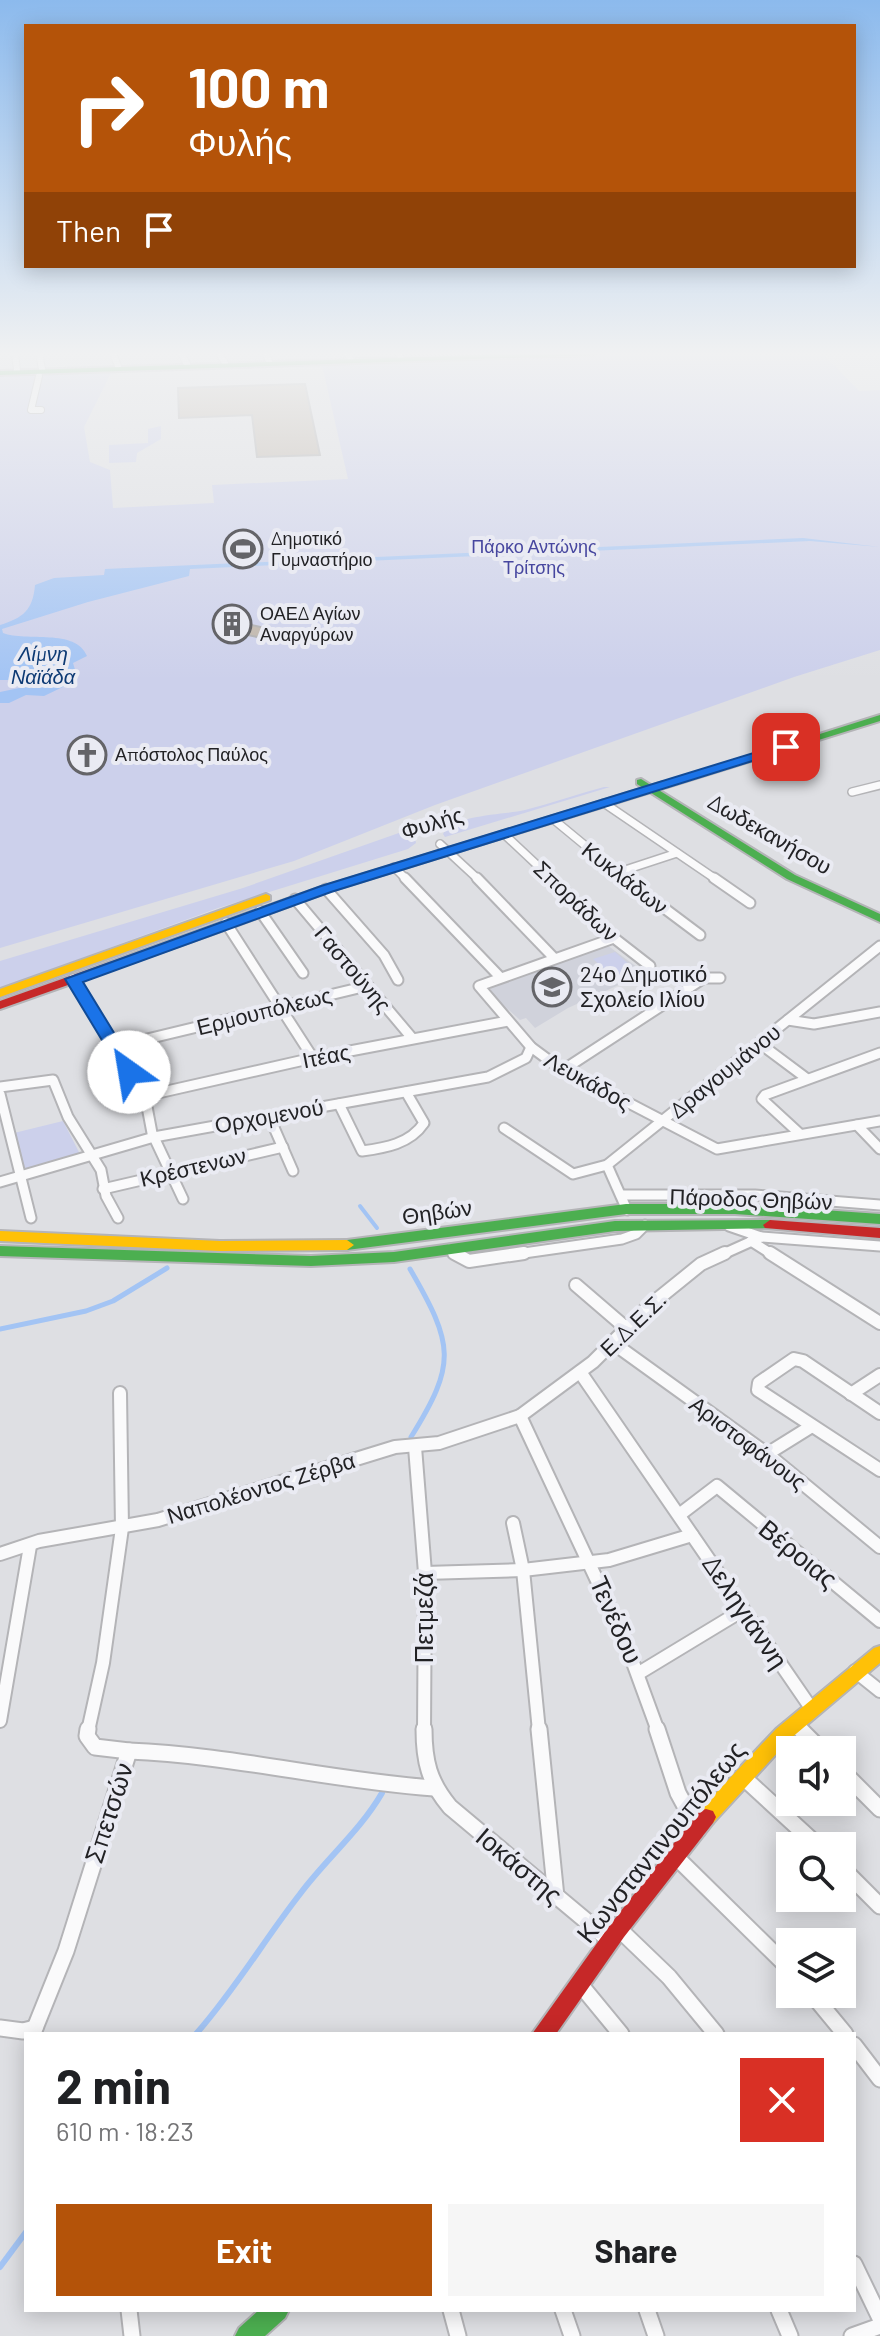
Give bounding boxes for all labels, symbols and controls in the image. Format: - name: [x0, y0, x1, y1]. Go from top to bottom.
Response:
- text: 100 m: [188, 52, 330, 119]
- icon: right: [56, 56, 160, 160]
- text: Φυλής: [188, 120, 292, 163]
- icon: arrive: [137, 208, 181, 252]
- text: Then: [56, 212, 121, 248]
- place label: Δημοτικό Γυμναστήριο: [271, 527, 372, 570]
- sports icon: Δημοτικό Γυμναστήριο: [222, 528, 264, 570]
- park label: Πάρκο Αντώνης Τρίτσης: [471, 535, 597, 578]
- place label: ΟΑΕΔ Αγίων Αναργύρων: [260, 602, 361, 645]
- building icon: ΟΑΕΔ Αγίων Αναργύρων: [211, 603, 253, 645]
- water label: Λίμνη Ναϊάδα: [11, 641, 76, 688]
- pin: [752, 713, 820, 781]
- icon: arrive: [764, 725, 808, 769]
- church icon: Απόστολος Παύλος: [66, 734, 108, 776]
- place label: Απόστολος Παύλος: [115, 743, 268, 765]
- street label: Δωδεκανήσου: [704, 787, 837, 880]
- street label: Φυλής: [398, 800, 466, 845]
- street label: Κυκλάδων: [578, 836, 674, 919]
- street label: Σποράδων: [528, 855, 624, 947]
- street label: Γαστούνης: [309, 920, 397, 1018]
- place label: 24ο Δημοτικό Σχολείο Ιλίου: [580, 960, 707, 1012]
- school or university icon: 24ο Δημοτικό Σχολείο Ιλίου: [531, 966, 573, 1008]
- street label: Ερμουπόλεως: [194, 981, 334, 1040]
- street label: Δραγουμάνου: [664, 1018, 785, 1123]
- position arrow: [87, 1030, 171, 1114]
- street label: Ιτέας: [300, 1038, 352, 1072]
- street label: Λευκάδος: [541, 1046, 636, 1115]
- street label: Ορχομενού: [212, 1093, 325, 1138]
- street label: Κρέστενων: [137, 1141, 249, 1192]
- street label: Πάροδος Θηβών: [669, 1182, 833, 1215]
- street label: Θηβών: [400, 1193, 474, 1230]
- street label: Ε.Δ.Ε.Σ.: [594, 1286, 671, 1361]
- street label: Αριστοφάνους: [685, 1390, 812, 1495]
- street label: Ναπολέοντος Ζέρβα: [163, 1446, 359, 1529]
- street label: Βέροιας: [754, 1512, 844, 1594]
- street label: Δεληγιάννη: [697, 1549, 795, 1674]
- street label: Τενέδου: [584, 1571, 650, 1668]
- street label: Πετμεζά: [407, 1572, 438, 1664]
- street label: Κωνσταντινουπόλεως: [569, 1734, 751, 1948]
- map controls: [776, 1736, 856, 2008]
- button: sound: [776, 1736, 856, 1816]
- street label: Σπετσών: [77, 1758, 138, 1867]
- street label: Ιοκάστης: [471, 1820, 569, 1910]
- button: search: [776, 1832, 856, 1912]
- button: layers: [776, 1928, 856, 2008]
- text: 2 min: [56, 2056, 171, 2114]
- button: close: [740, 2058, 824, 2142]
- text: 610 m · 18:23: [56, 2115, 194, 2146]
- button: Exit: [56, 2204, 432, 2296]
- button: Share: [448, 2204, 824, 2296]

